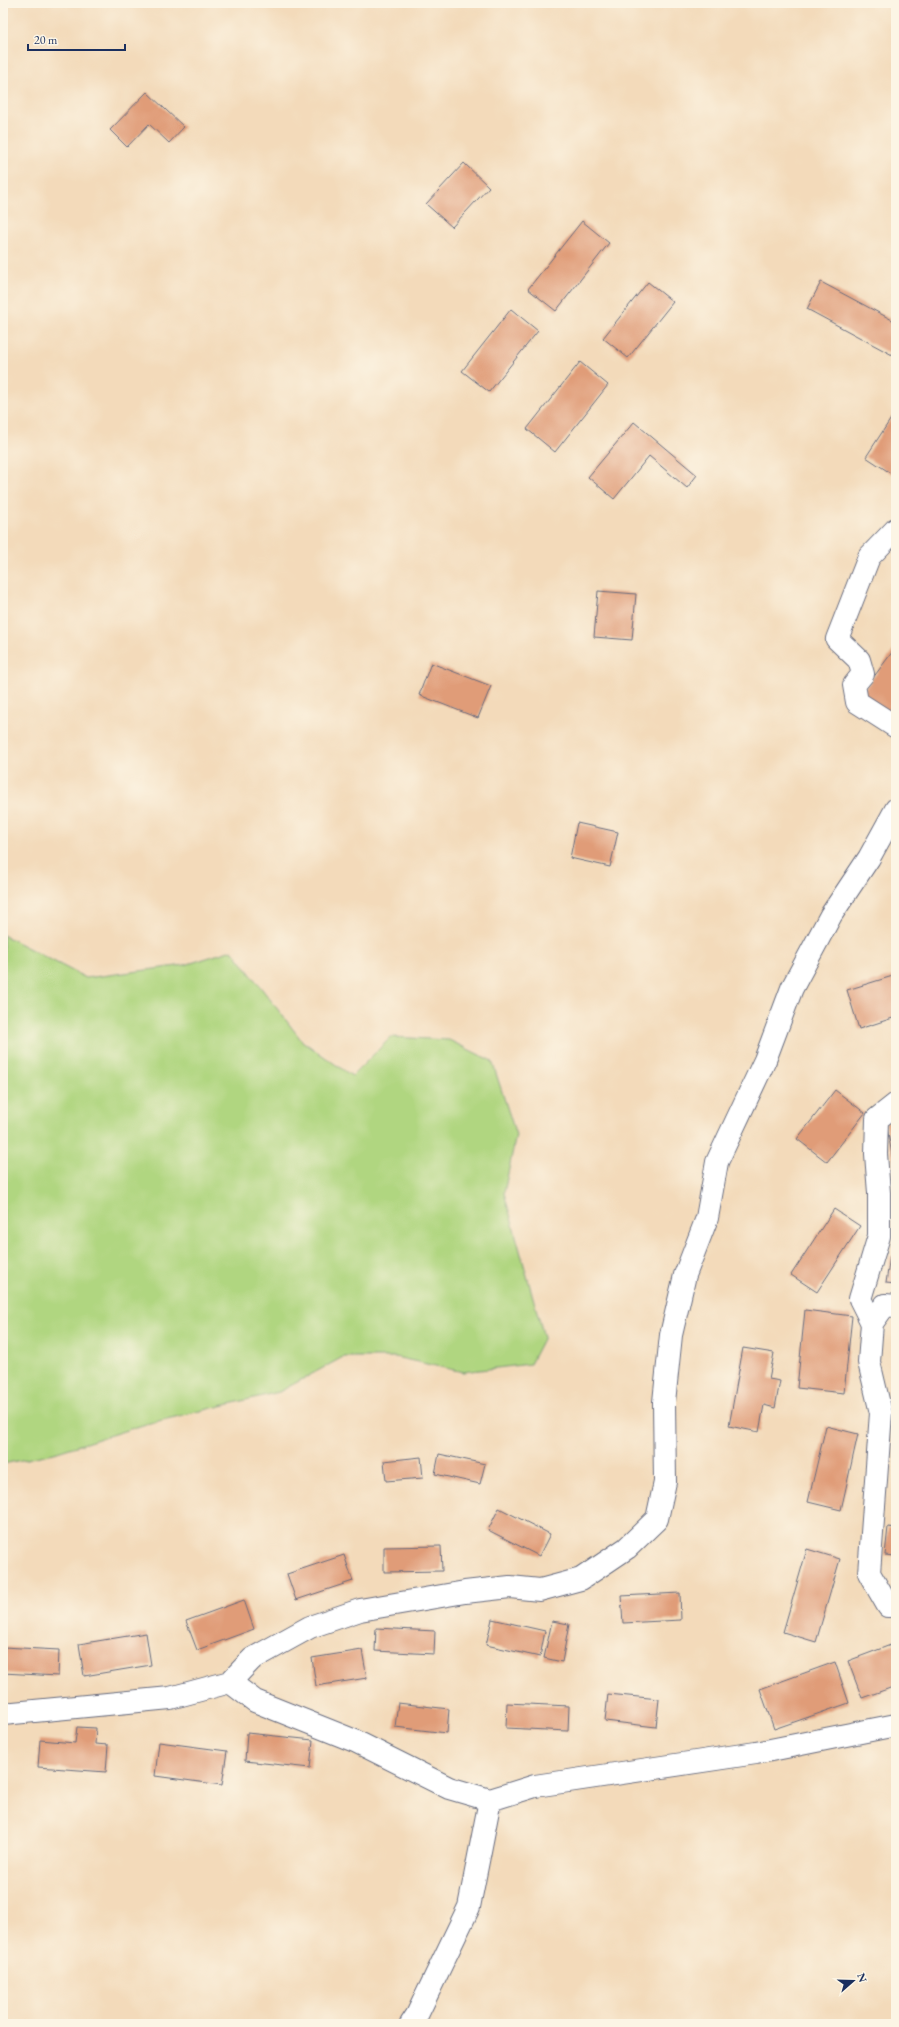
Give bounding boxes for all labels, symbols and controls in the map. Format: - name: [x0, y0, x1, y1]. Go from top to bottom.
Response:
- scale bar: [28, 26, 125, 52]
- text: 20 m: [34, 32, 58, 48]
- north arrow: [833, 1961, 873, 2001]
- text: N: [854, 1971, 871, 1984]

